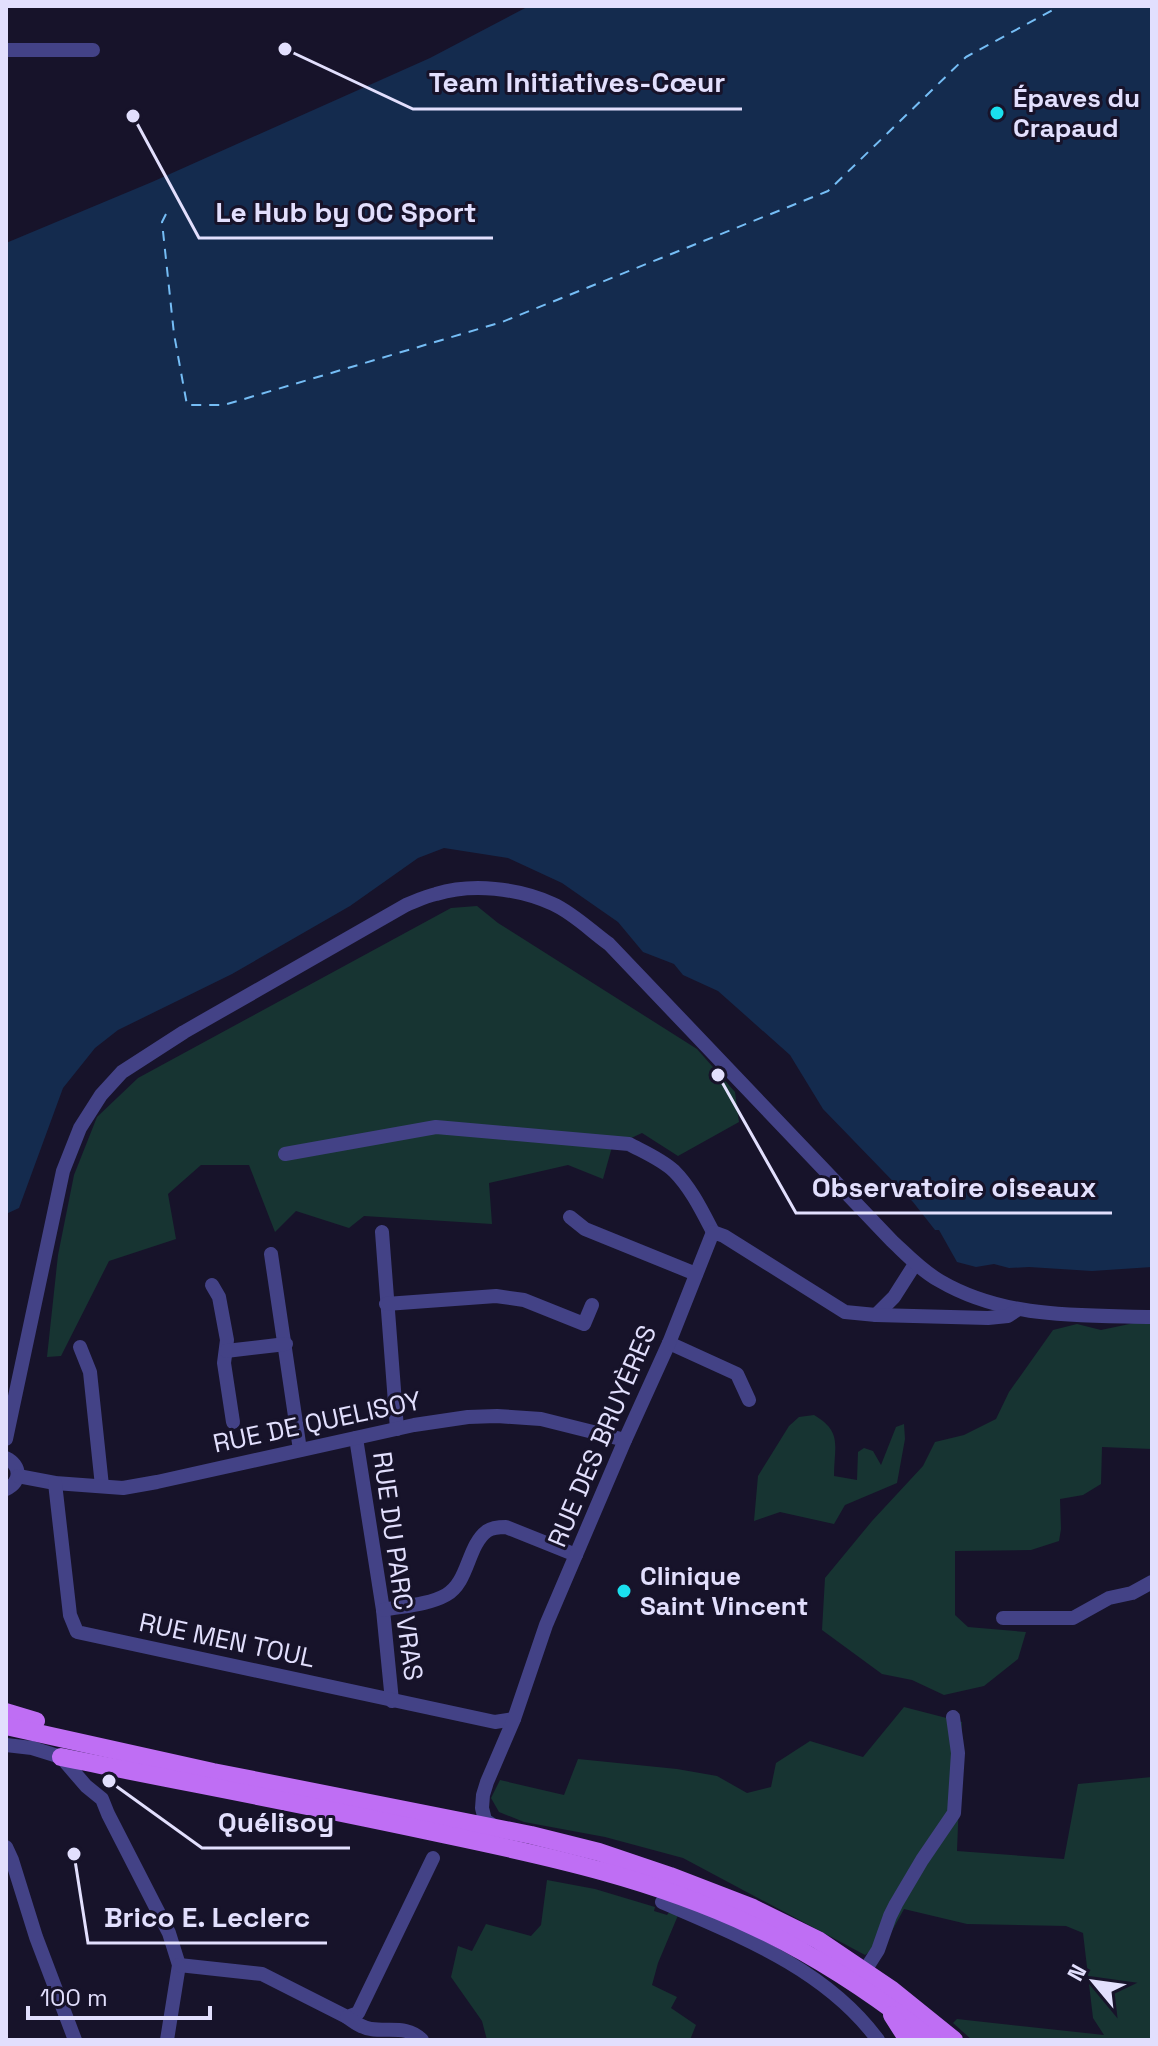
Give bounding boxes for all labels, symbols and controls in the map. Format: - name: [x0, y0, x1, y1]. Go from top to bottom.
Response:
- callout: Team Initiatives-Cœur: [413, 57, 742, 109]
- text: Team Initiatives-Cœur: [429, 64, 725, 100]
- place label: Épaves du Crapaud: [1013, 81, 1140, 145]
- marker: Épaves du Crapaud: [988, 104, 1006, 122]
- callout: Le Hub by OC Sport: [199, 186, 493, 238]
- text: Le Hub by OC Sport: [215, 194, 477, 230]
- callout: Observatoire oiseaux: [796, 1161, 1112, 1213]
- text: Observatoire oiseaux: [812, 1169, 1096, 1205]
- street label: RUE DES BRUYÈRES: [540, 1320, 664, 1552]
- street label: RUE DE QUELISOY: [210, 1383, 424, 1461]
- street label: RUE DU PARC VRAS: [365, 1449, 431, 1683]
- place label: Clinique Saint Vincent: [640, 1559, 808, 1623]
- marker: Clinique Saint Vincent: [615, 1582, 633, 1600]
- street label: RUE MEN TOUL: [136, 1605, 318, 1675]
- callout: Quélisoy: [202, 1796, 350, 1848]
- text: Quélisoy: [218, 1804, 334, 1840]
- callout: Brico E. Leclerc: [88, 1891, 327, 1943]
- text: Brico E. Leclerc: [104, 1899, 310, 1935]
- north arrow: [1054, 1942, 1134, 2022]
- text: N: [1061, 1959, 1092, 1986]
- scale bar: [28, 1970, 210, 2020]
- text: 100 m: [40, 1982, 108, 2013]

